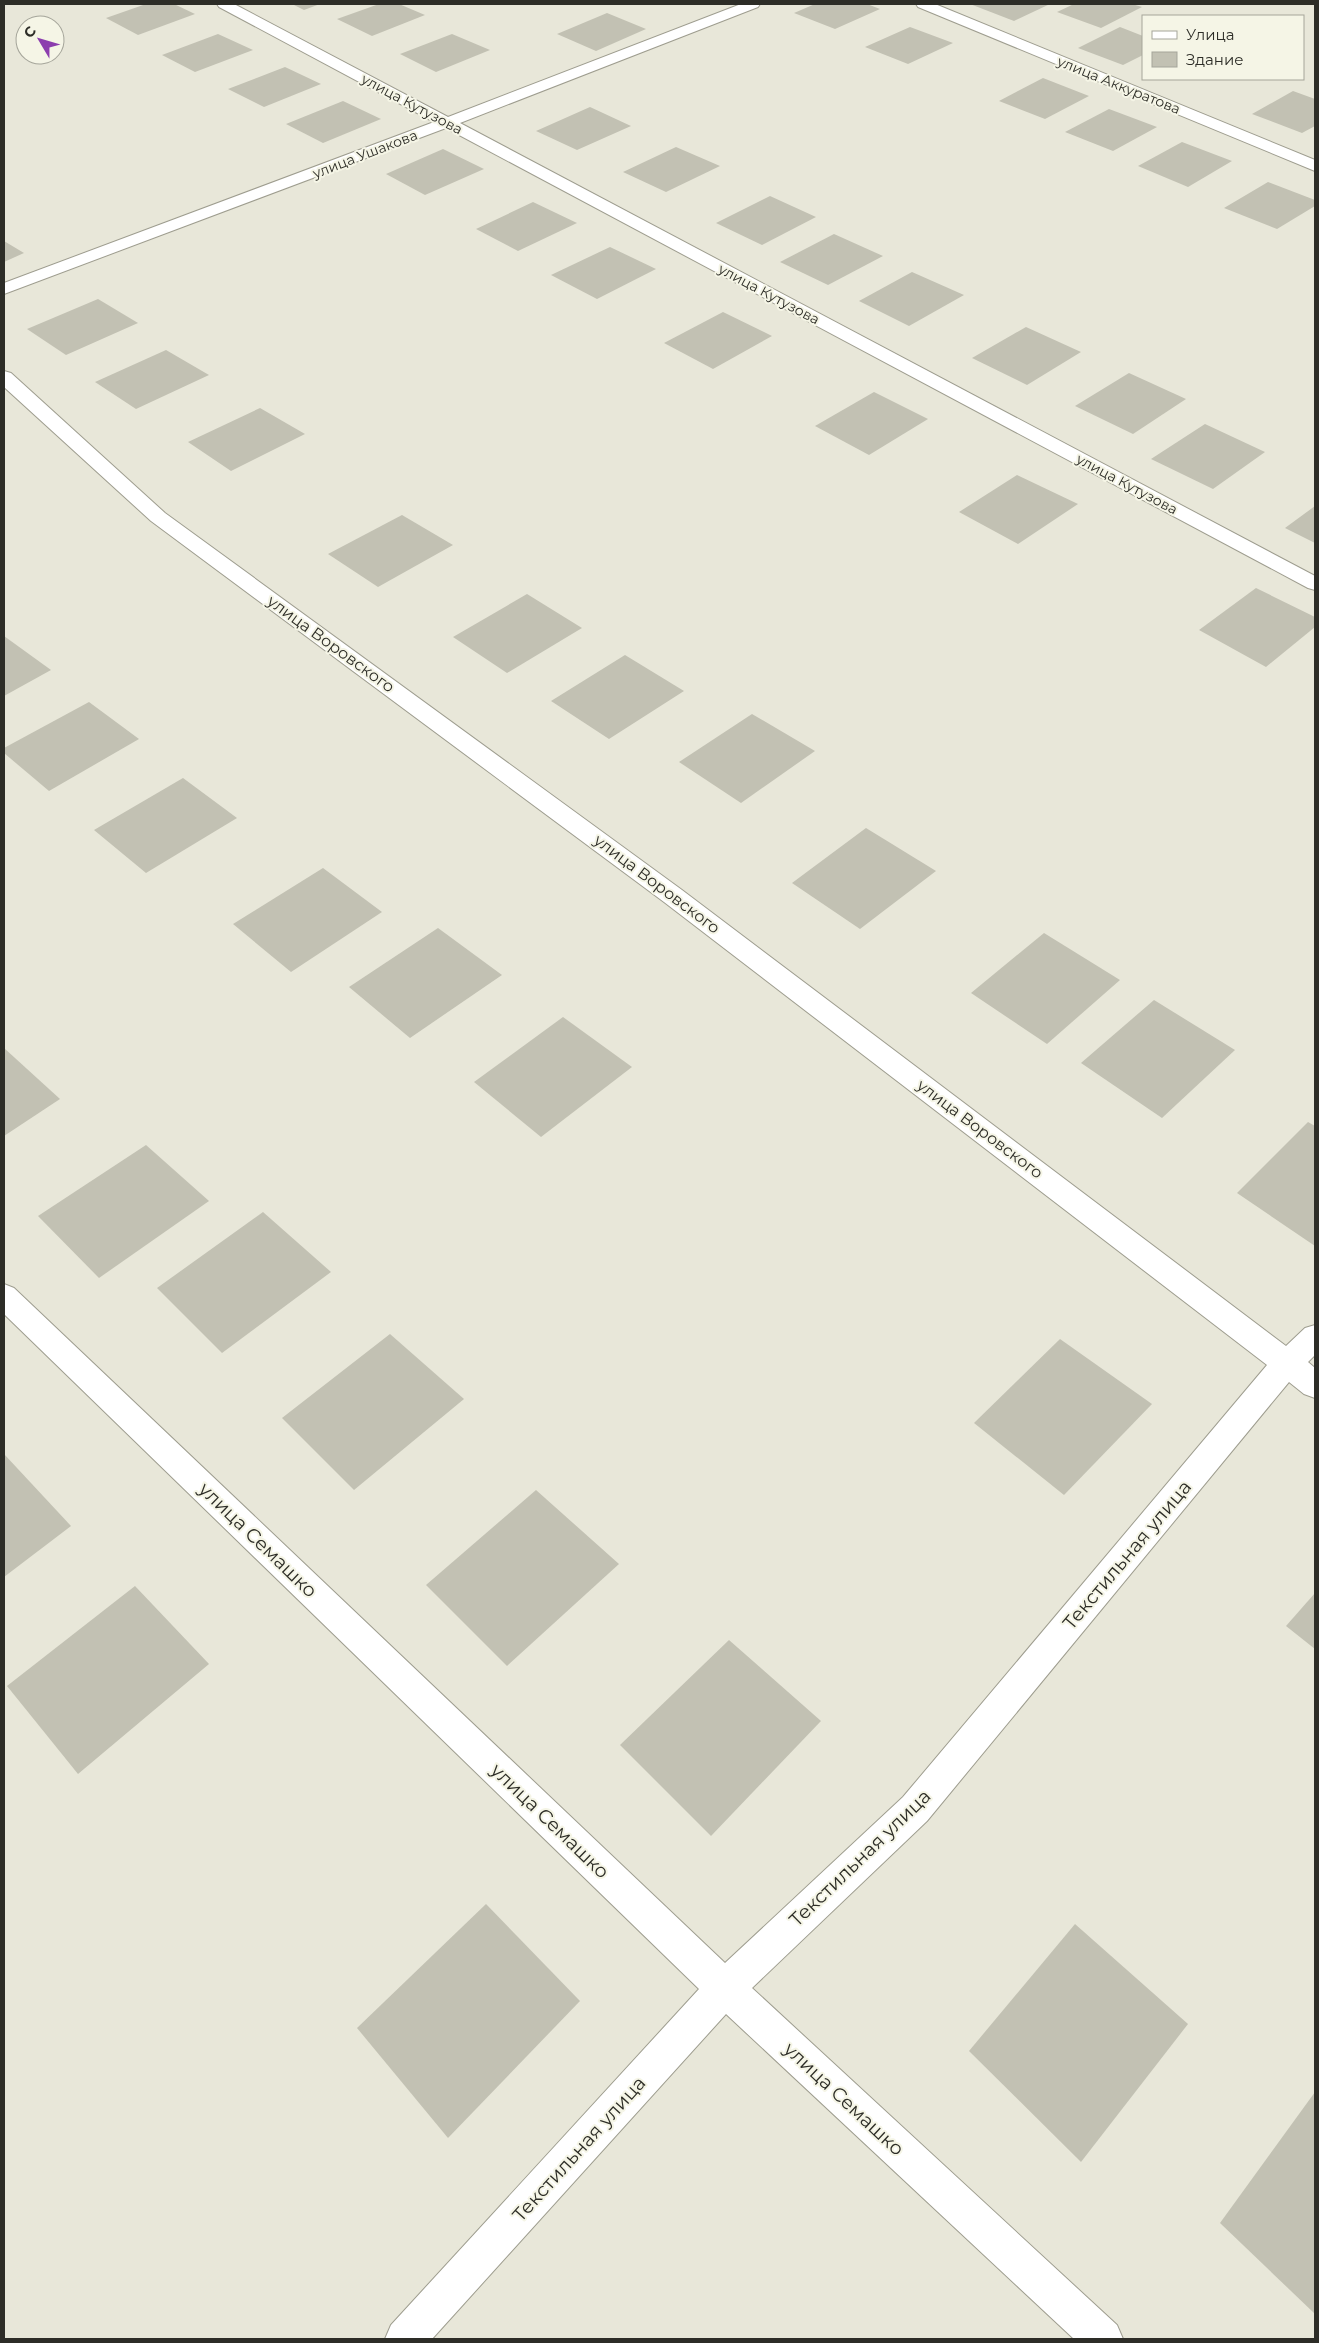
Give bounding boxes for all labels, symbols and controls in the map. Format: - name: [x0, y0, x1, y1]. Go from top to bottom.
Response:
- north arrow: [15, 15, 65, 65]
- legend: [1142, 15, 1304, 80]
- text: С: [20, 22, 40, 42]
- text: Улица: [1186, 25, 1234, 44]
- text: Здание: [1186, 50, 1244, 69]
- street label: улица Аккуратова: [1054, 52, 1183, 118]
- street label: улица Кутузова: [357, 69, 466, 138]
- street label: улица Ушакова: [309, 126, 420, 183]
- street label: улица Кутузова: [714, 259, 823, 328]
- street label: улица Кутузова: [1072, 449, 1181, 518]
- street label: улица Воровского: [263, 591, 398, 697]
- street label: улица Воровского: [589, 830, 724, 938]
- street label: улица Воровского: [912, 1075, 1047, 1183]
- street label: Текстильная улица: [1058, 1476, 1196, 1634]
- street label: улица Семашко: [193, 1477, 322, 1602]
- street label: улица Семашко: [485, 1758, 614, 1883]
- street label: Текстильная улица: [785, 1785, 935, 1931]
- street label: улица Семашко: [778, 2037, 909, 2161]
- street label: Текстильная улица: [508, 2072, 650, 2226]

